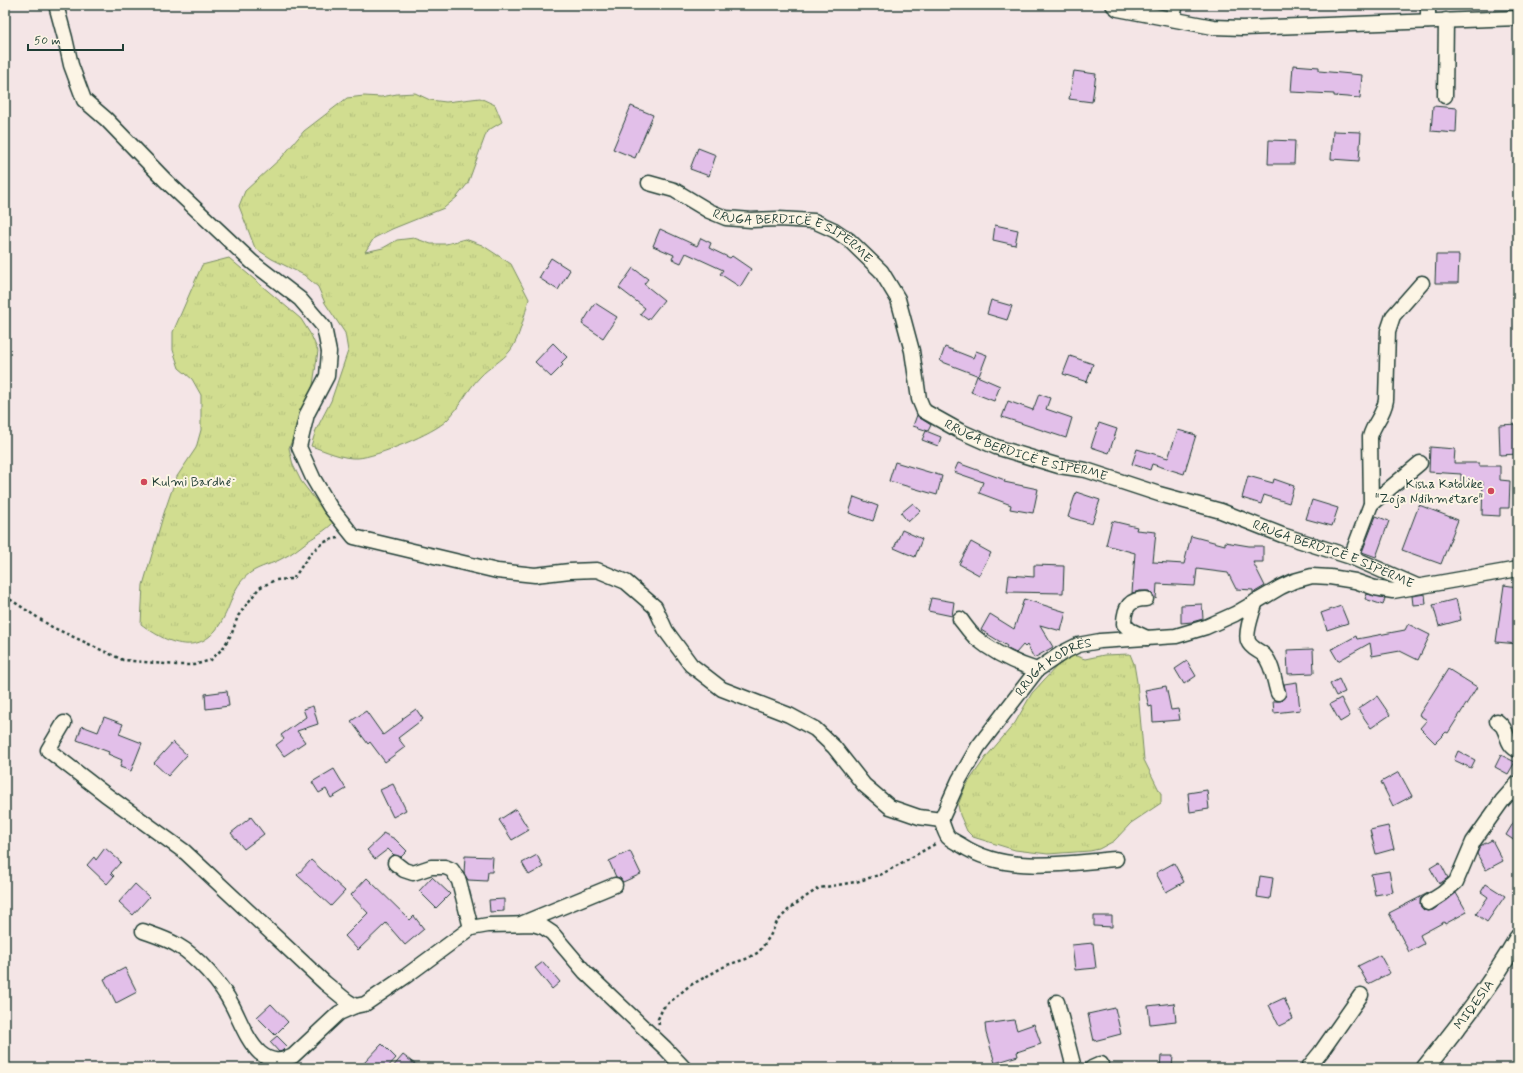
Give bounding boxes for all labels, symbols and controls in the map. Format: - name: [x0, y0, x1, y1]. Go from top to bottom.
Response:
- scale bar: [28, 26, 123, 52]
- text: 50 m: [34, 33, 61, 49]
- street label: RRUGA BERDICË E SIPËRME: [710, 205, 876, 267]
- street label: RRUGA BERDICË E SIPËRME: [941, 415, 1110, 485]
- place label: Kulmi Bardhë: [152, 474, 235, 491]
- place label: Kisha Katolike "Zoja Ndihmëtare": [1375, 476, 1483, 508]
- marker: Kulmi Bardhë: [139, 477, 149, 487]
- marker: Kisha Katolike "Zoja Ndihmëtare": [1486, 486, 1496, 496]
- street label: RRUGA BERDICË E SIPËRME: [1250, 516, 1417, 592]
- street label: RRUGA KODRËS: [1011, 634, 1093, 700]
- street label: MIQESIA: [1450, 977, 1498, 1033]

